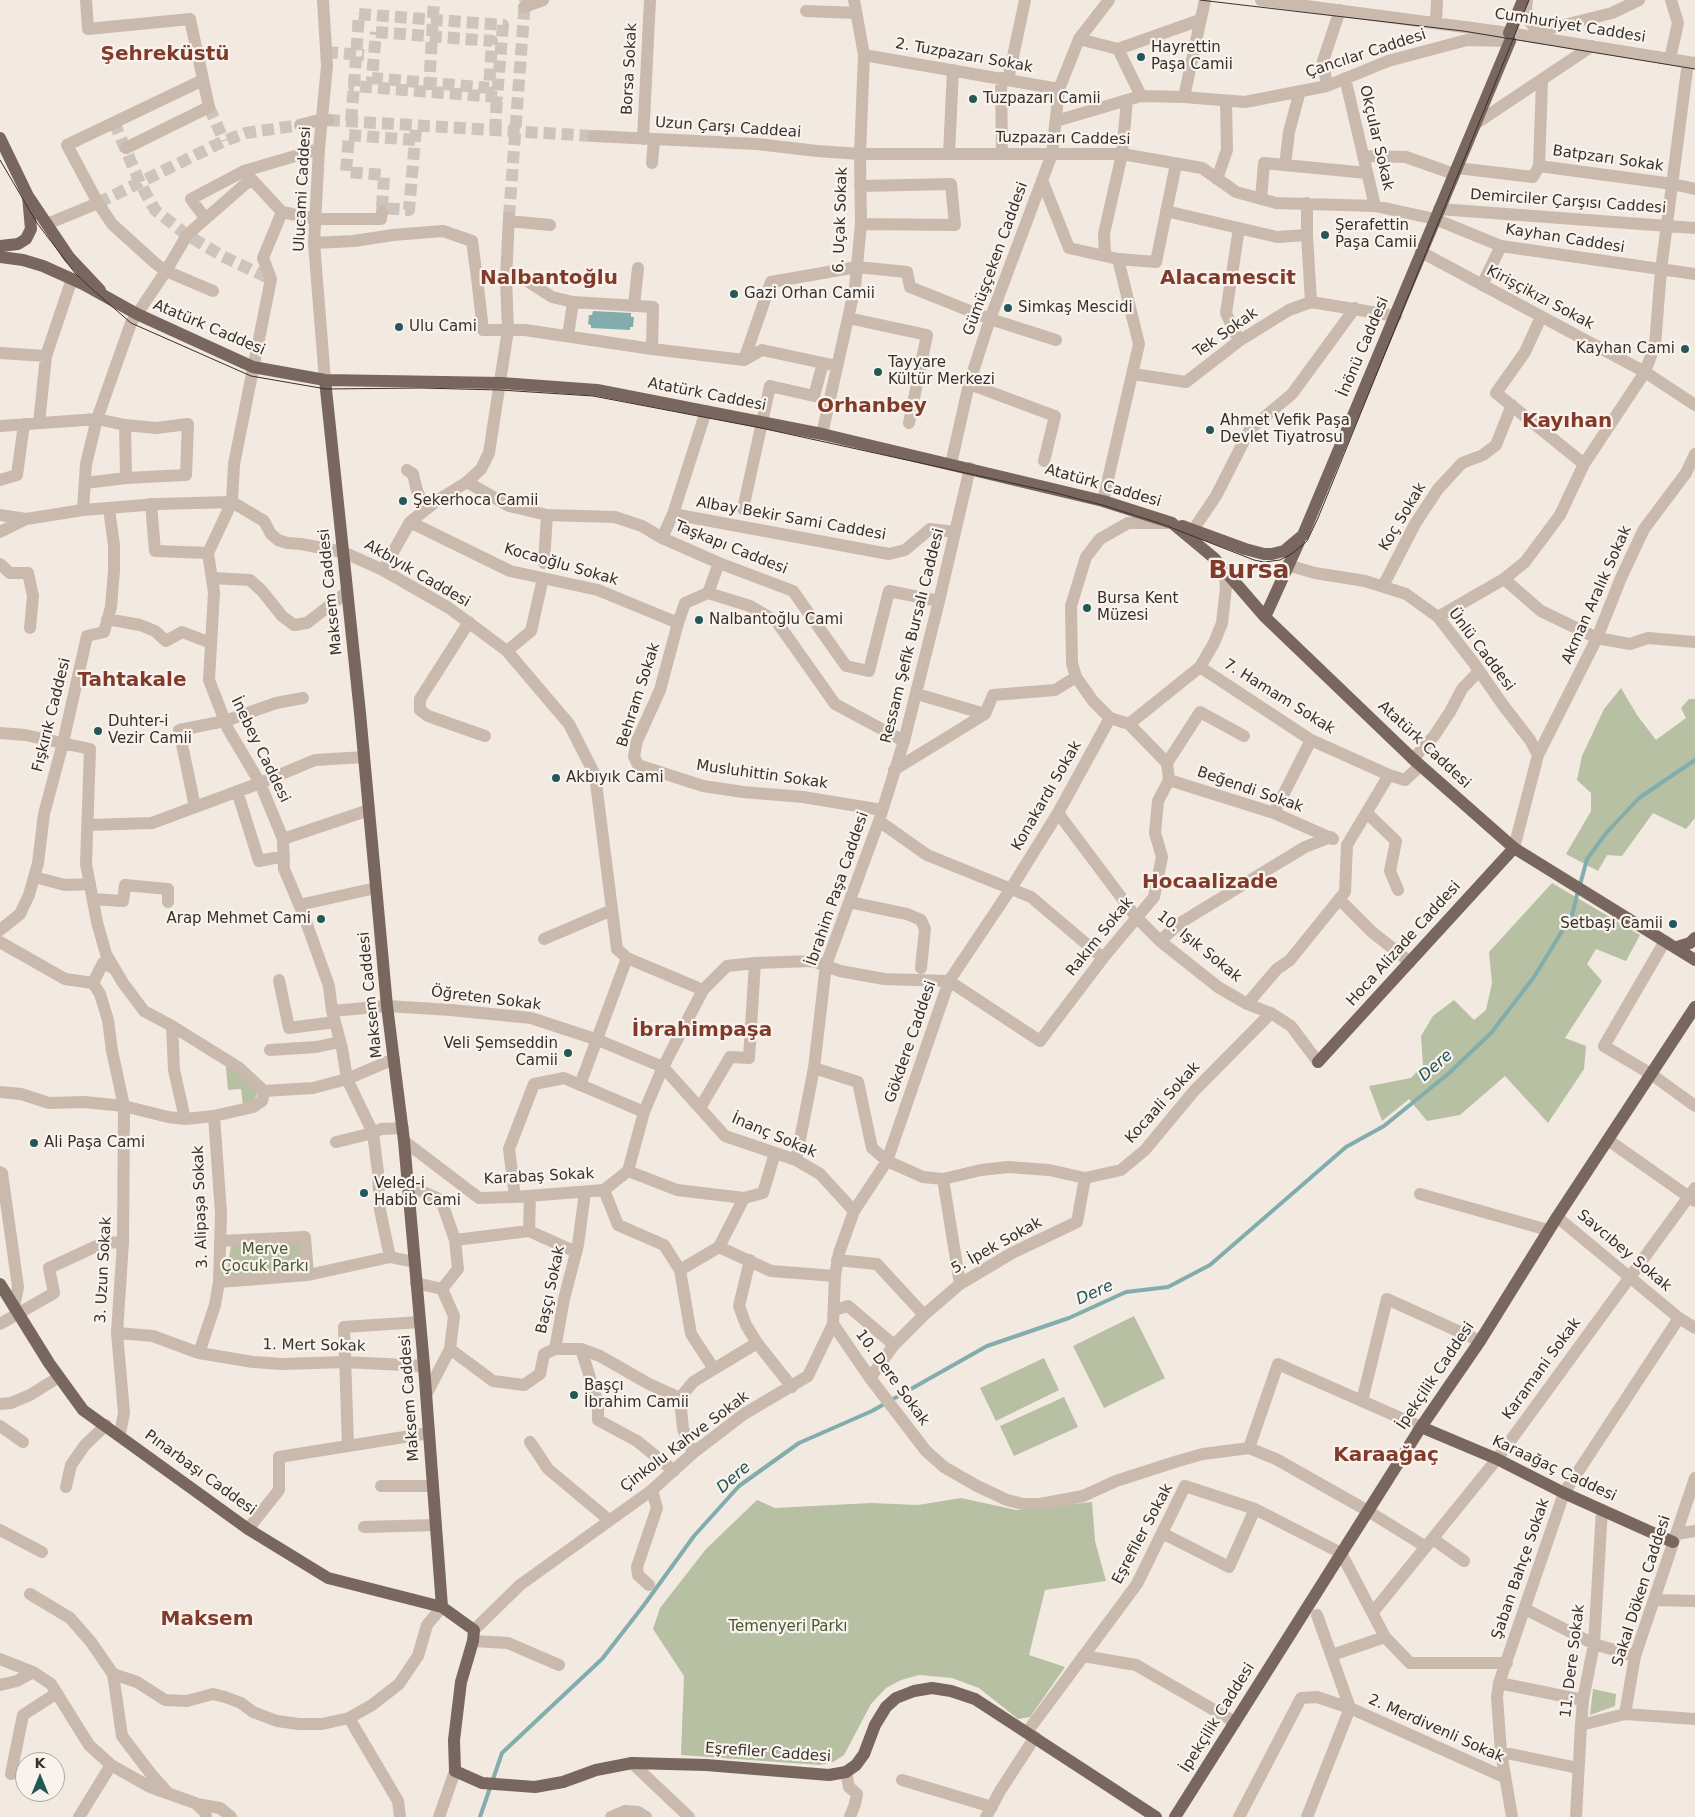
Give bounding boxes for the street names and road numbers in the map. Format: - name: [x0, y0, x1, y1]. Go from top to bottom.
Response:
- street label: Cumhuriyet Caddesi: [1493, 5, 1647, 47]
- street label: Borsa Sokak: [619, 22, 641, 116]
- street label: Çancılar Caddesi: [1303, 26, 1429, 82]
- street label: 2. Tuzpazarı Sokak: [894, 35, 1034, 77]
- street label: Okçular Sokak: [1355, 84, 1397, 192]
- street label: Uzun Çarşı Caddeai: [654, 114, 802, 142]
- street label: Ulucami Caddesi: [291, 126, 315, 252]
- street label: Tuzpazarı Caddesi: [995, 129, 1131, 149]
- street label: Batpzarı Sokak: [1551, 142, 1665, 176]
- street label: 6. Uçak Sokak: [830, 167, 852, 273]
- street label: Gümüşçeken Caddesi: [960, 180, 1032, 338]
- street label: Demirciler Çarşısı Caddesi: [1469, 186, 1667, 218]
- street label: Kayhan Caddesi: [1504, 221, 1626, 257]
- street label: Kirişçikızı Sokak: [1483, 262, 1597, 334]
- street label: İnönü Caddesi: [1335, 294, 1393, 400]
- street label: Atatürk Caddesi: [150, 296, 268, 360]
- street label: Tek Sokak: [1190, 304, 1262, 362]
- street label: Atatürk Caddesi: [646, 375, 768, 415]
- street label: Atatürk Caddesi: [1043, 461, 1163, 511]
- street label: Koç Sokak: [1376, 480, 1430, 554]
- street label: Albay Bekir Sami Caddesi: [695, 493, 887, 545]
- street label: Taşkapı Caddesi: [672, 517, 790, 579]
- street label: Akman Aralık Sokak: [1558, 523, 1636, 667]
- street label: Ressam Şefik Bursalı Caddesi: [878, 527, 948, 745]
- street label: Maksem Caddesi: [315, 528, 347, 656]
- street label: Akbıyık Caddesi: [361, 536, 473, 612]
- street label: Kocaoğlu Sokak: [502, 540, 620, 590]
- street label: Ünlü Caddesi: [1444, 605, 1518, 695]
- street label: Behram Sokak: [614, 640, 664, 750]
- street label: Fışkırık Caddesi: [29, 656, 75, 774]
- street label: 7. Hamam Sokak: [1220, 656, 1338, 738]
- street label: İnebey Caddesi: [227, 694, 293, 806]
- street label: Atatürk Caddesi: [1374, 697, 1474, 793]
- street label: Konakardı Sokak: [1008, 738, 1086, 854]
- street label: Musluhittin Sokak: [695, 757, 829, 793]
- street label: Beğendi Sokak: [1194, 763, 1306, 817]
- street label: İbrahim Paşa Caddesi: [803, 810, 873, 968]
- street label: Hoca Alizade Caddesi: [1343, 878, 1465, 1010]
- street label: Rakım Sokak: [1063, 894, 1137, 980]
- street label: 10. Işık Sokak: [1153, 907, 1245, 987]
- street label: Maksem Caddesi: [355, 931, 387, 1059]
- street label: Gökdere Caddesi: [882, 979, 940, 1105]
- street label: Öğreten Sokak: [430, 983, 542, 1015]
- street label: Kocaali Sokak: [1122, 1059, 1204, 1147]
- street label: İnanç Sokak: [729, 1110, 819, 1162]
- street label: 3. Alipaşa Sokak: [190, 1145, 212, 1269]
- street label: Karabaş Sokak: [483, 1165, 595, 1189]
- street label: Savcıbey Sokak: [1573, 1206, 1675, 1296]
- street label: 5. İpek Sokak: [949, 1214, 1045, 1278]
- street label: 3. Uzun Sokak: [92, 1216, 116, 1324]
- street label: Başçı Sokak: [533, 1244, 569, 1336]
- street label: Karamani Sokak: [1499, 1315, 1585, 1423]
- street label: İpekçilik Caddesi: [1393, 1319, 1479, 1433]
- street label: 10. Dere Sokak: [851, 1327, 933, 1429]
- street label: Maksem Caddesi: [397, 1334, 423, 1462]
- street label: 1. Mert Sokak: [262, 1336, 366, 1356]
- street label: Çinkolu Kahve Sokak: [617, 1388, 753, 1496]
- street label: Pınarbaşı Caddesi: [141, 1426, 259, 1520]
- street label: Karaağaç Caddesi: [1489, 1432, 1619, 1506]
- street label: Eşrefiler Sokak: [1109, 1481, 1177, 1587]
- street label: Şaban Bahçe Sokak: [1488, 1496, 1554, 1642]
- street label: Sakal Döken Caddesi: [1609, 1513, 1675, 1669]
- street label: 11. Dere Sokak: [1557, 1603, 1589, 1719]
- street label: İpekçilik Caddesi: [1177, 1660, 1259, 1776]
- street label: 2. Merdivenli Sokak: [1365, 1691, 1507, 1767]
- street label: Eşrefiler Caddesi: [704, 1740, 832, 1766]

